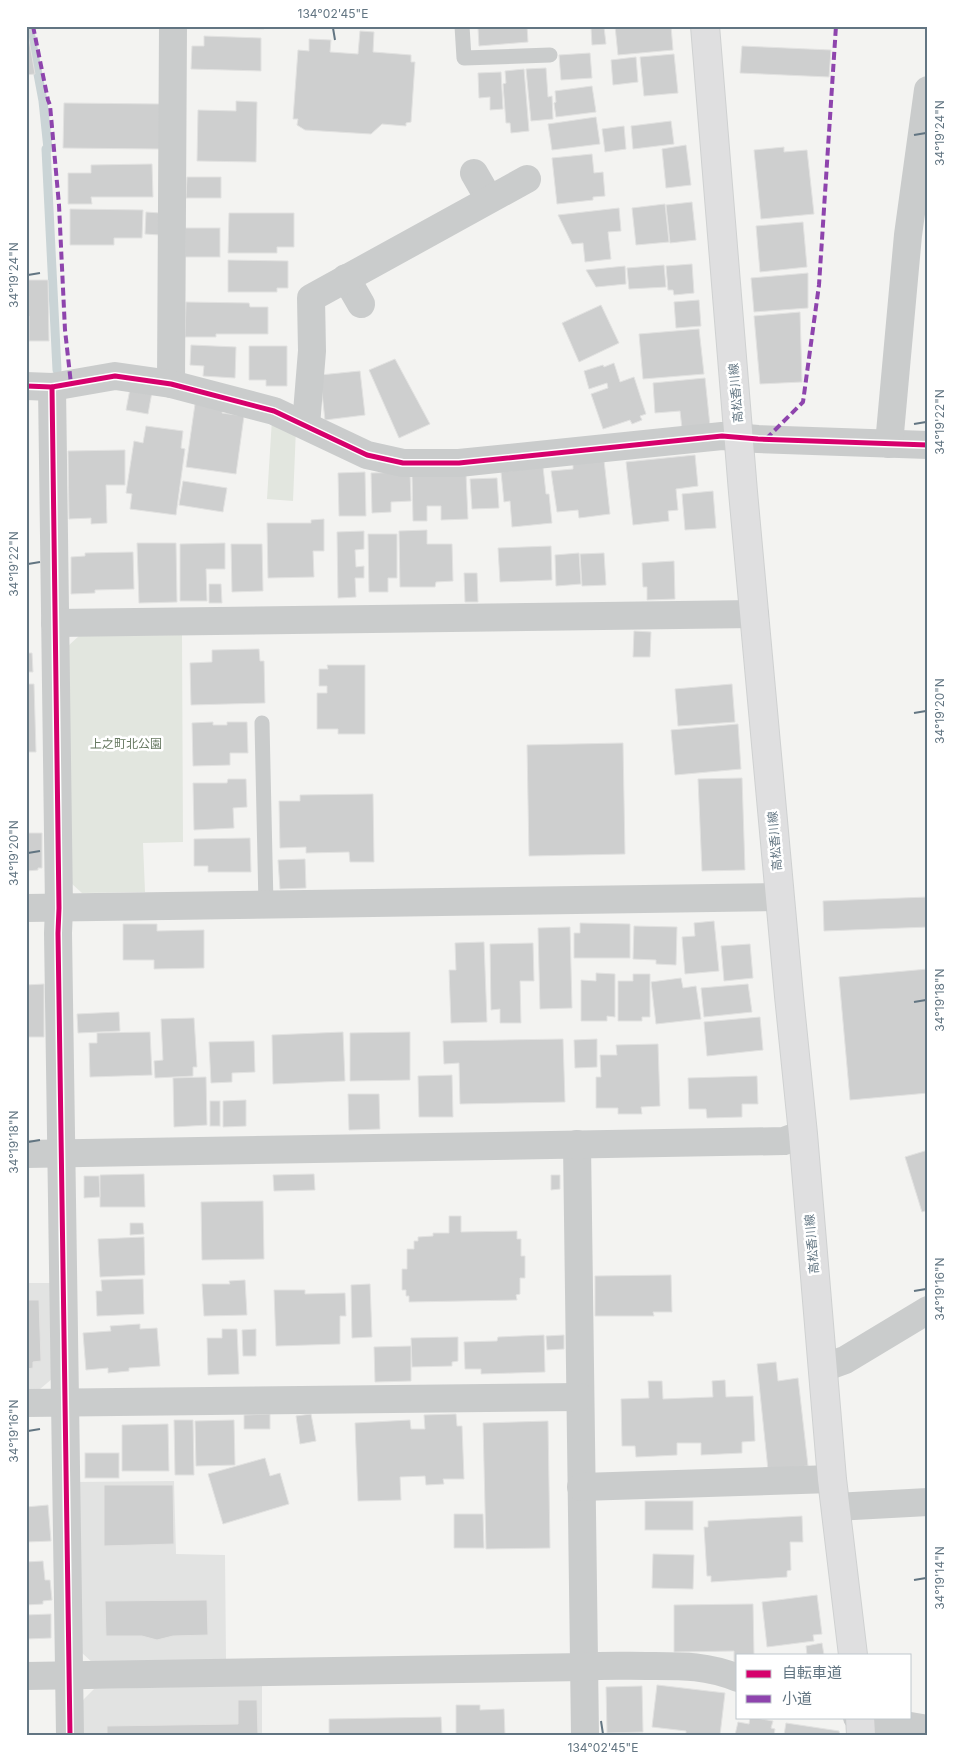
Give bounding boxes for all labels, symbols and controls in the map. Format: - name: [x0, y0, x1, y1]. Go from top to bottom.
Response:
- text: 134°02'45"E: [298, 6, 368, 21]
- text: 34°19'24"N: [932, 100, 947, 166]
- text: 34°19'24"N: [6, 242, 21, 308]
- street label: 高松香川線: [725, 362, 746, 424]
- text: 34°19'22"N: [932, 389, 947, 455]
- text: 34°19'22"N: [6, 531, 21, 597]
- text: 34°19'20"N: [932, 678, 947, 744]
- park label: 上之町北公園: [90, 736, 162, 751]
- street label: 高松香川線: [764, 810, 785, 872]
- text: 34°19'20"N: [6, 820, 21, 886]
- text: 34°19'18"N: [932, 968, 947, 1032]
- text: 34°19'18"N: [6, 1110, 21, 1174]
- street label: 高松香川線: [801, 1213, 822, 1275]
- text: 34°19'16"N: [932, 1257, 947, 1321]
- text: 34°19'16"N: [6, 1399, 21, 1463]
- text: 34°19'14"N: [932, 1546, 947, 1610]
- legend: [736, 1654, 912, 1718]
- text: 自転車道: [782, 1663, 842, 1682]
- text: 小道: [782, 1689, 812, 1708]
- text: 134°02'45"E: [568, 1740, 638, 1755]

